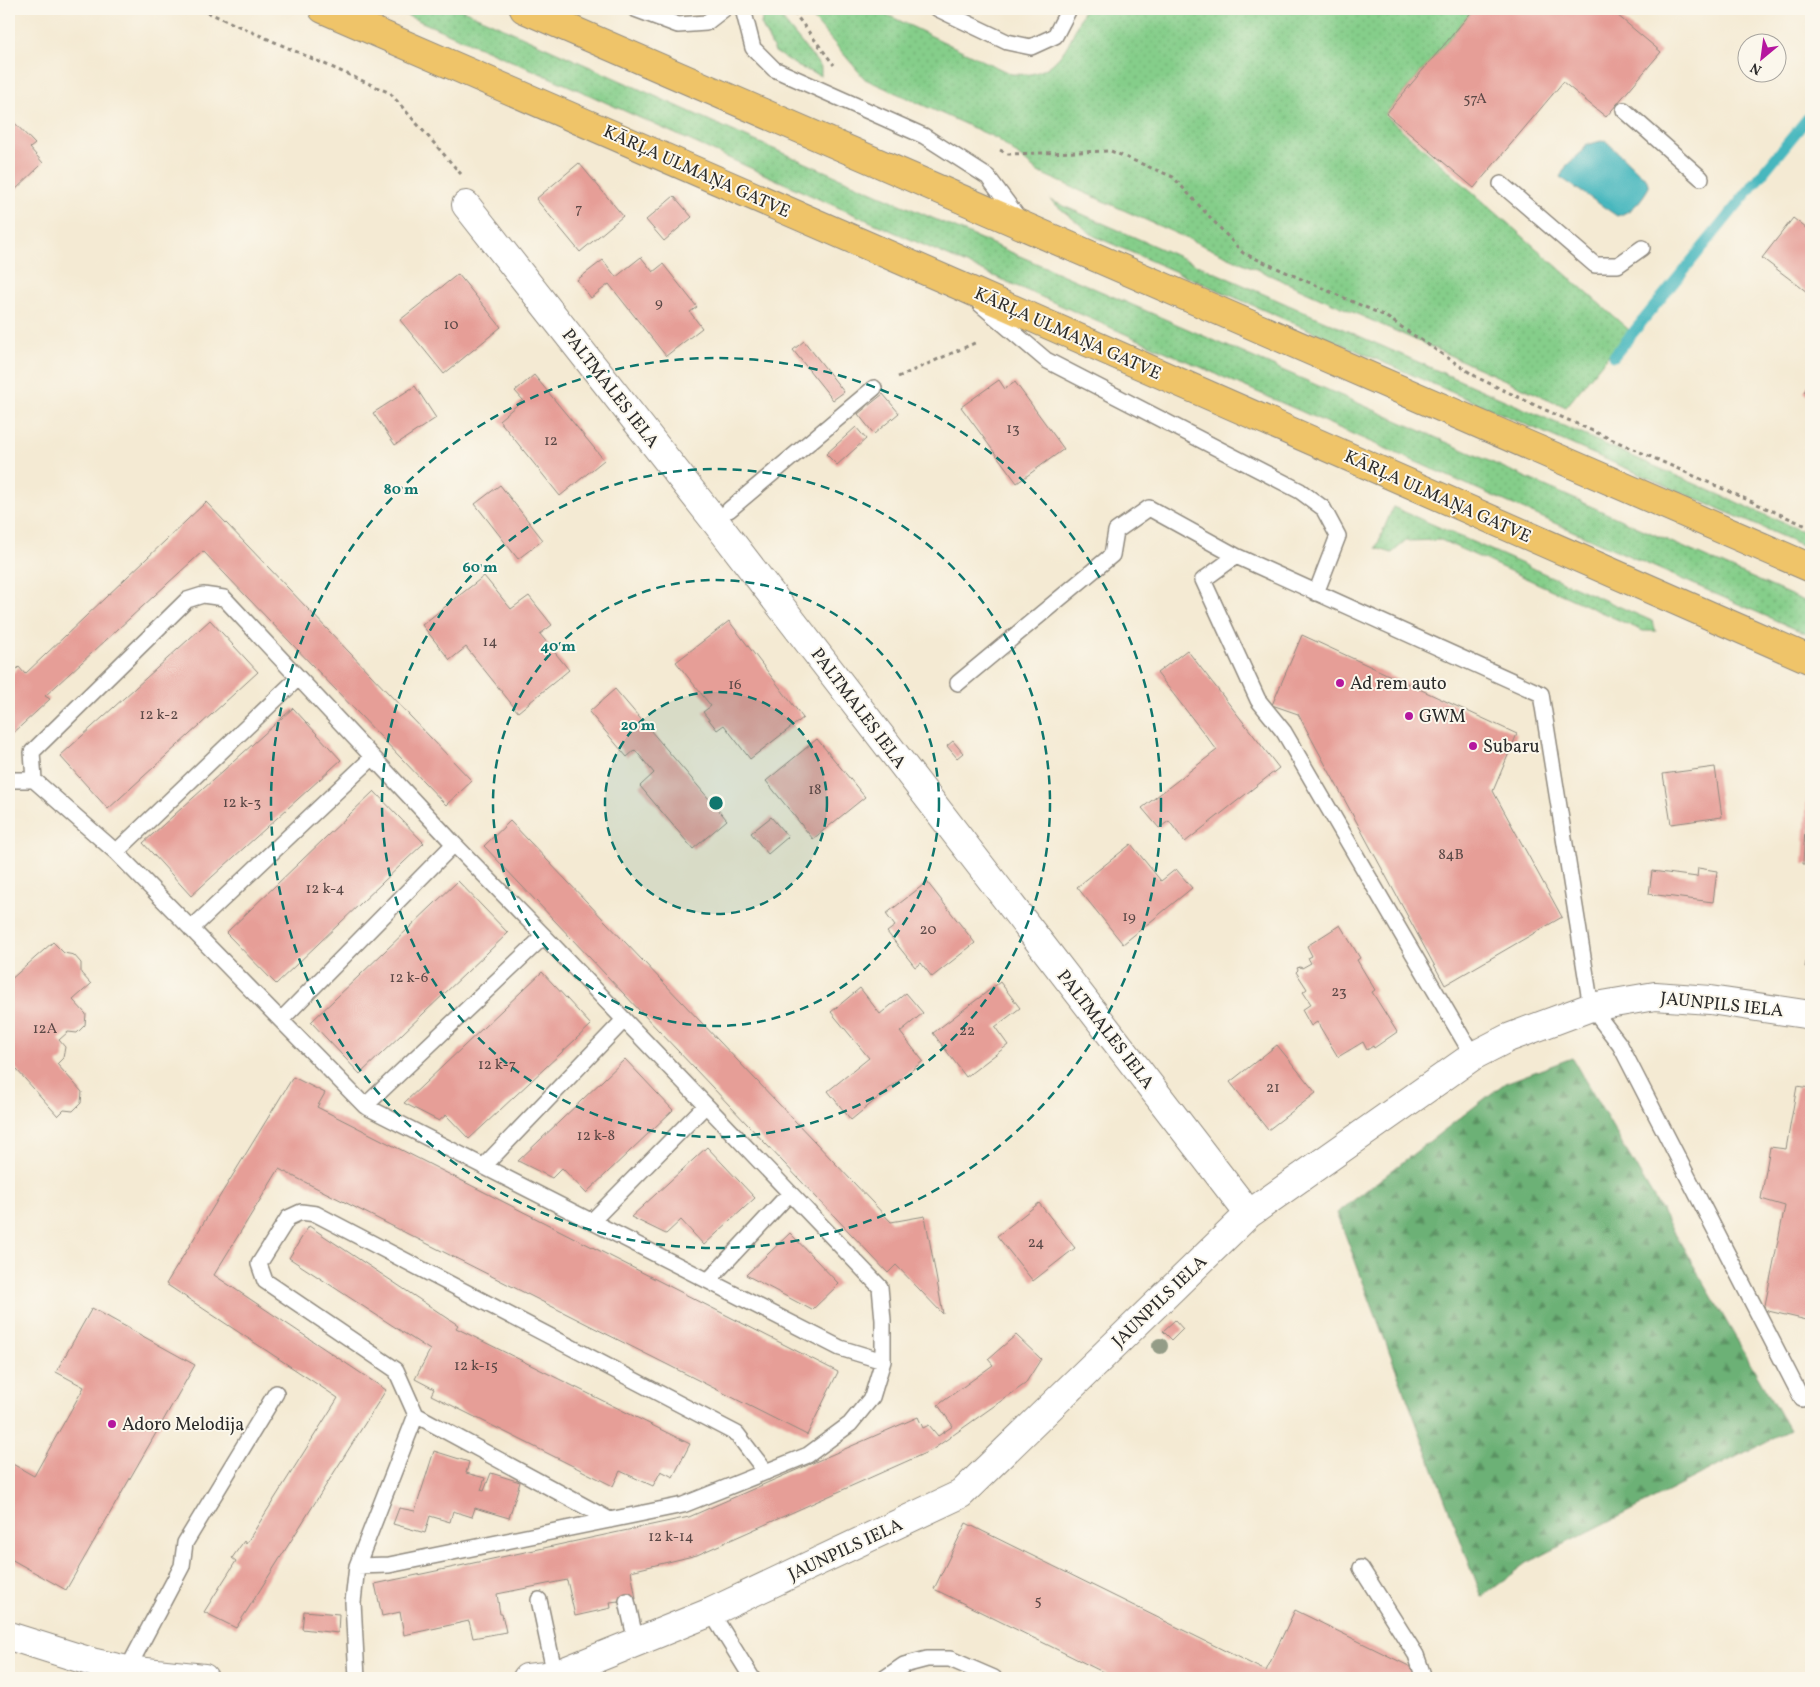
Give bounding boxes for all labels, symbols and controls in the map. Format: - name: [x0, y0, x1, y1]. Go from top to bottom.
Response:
- north arrow: [1738, 32, 1788, 82]
- text: N: [1747, 57, 1765, 79]
- house number: 57A: [1463, 89, 1487, 110]
- street label: KĀRĻA ULMAŅA GATVE: [599, 120, 794, 225]
- house number: 7: [575, 199, 583, 220]
- street label: KĀRĻA ULMAŅA GATVE: [970, 282, 1165, 387]
- house number: 9: [655, 293, 663, 314]
- house number: 10: [444, 315, 458, 336]
- street label: PALTMALES IELA: [555, 324, 665, 454]
- house number: 13: [1006, 419, 1020, 440]
- house number: 12: [544, 431, 558, 452]
- street label: KĀRĻA ULMAŅA GATVE: [1340, 445, 1535, 550]
- text: 80 m: [384, 480, 419, 501]
- text: 60 m: [463, 558, 498, 579]
- house number: 14: [483, 632, 497, 653]
- text: 40 m: [540, 637, 576, 658]
- street label: PALTMALES IELA: [804, 643, 912, 775]
- place label: Ad rem auto: [1350, 672, 1447, 697]
- house number: 16: [728, 675, 742, 696]
- marker: Ad rem auto: [1334, 677, 1346, 689]
- house number: 12 k-2: [140, 705, 178, 726]
- place label: GWM: [1419, 705, 1466, 730]
- marker: GWM: [1403, 710, 1415, 722]
- text: 20 m: [621, 716, 656, 737]
- place label: Subaru: [1483, 735, 1540, 760]
- marker: Subaru: [1467, 740, 1479, 752]
- house number: 18: [808, 780, 822, 801]
- house number: 12 k-3: [223, 793, 261, 814]
- centre of rings: [707, 794, 725, 812]
- house number: 84B: [1438, 845, 1464, 866]
- house number: 12 k-4: [306, 879, 345, 900]
- house number: 19: [1122, 907, 1136, 928]
- house number: 20: [920, 920, 936, 941]
- street label: PALTMALES IELA: [1050, 965, 1160, 1095]
- house number: 12 k-6: [390, 968, 428, 989]
- house number: 23: [1331, 982, 1347, 1003]
- street label: JAUNPILS IELA: [1659, 987, 1785, 1024]
- house number: 12A: [33, 1019, 58, 1040]
- house number: 22: [959, 1021, 975, 1042]
- house number: 12 k-7: [478, 1055, 516, 1076]
- house number: 21: [1266, 1078, 1280, 1099]
- house number: 12 k-8: [577, 1126, 615, 1147]
- house number: 24: [1028, 1233, 1044, 1254]
- street label: JAUNPILS IELA: [1107, 1250, 1213, 1354]
- house number: 12 k-15: [454, 1356, 498, 1377]
- place label: Adoro Melodija: [122, 1413, 244, 1438]
- marker: Adoro Melodija: [106, 1418, 118, 1430]
- street label: JAUNPILS IELA: [784, 1513, 907, 1588]
- house number: 12 k-14: [648, 1527, 694, 1548]
- house number: 5: [1034, 1591, 1042, 1612]

